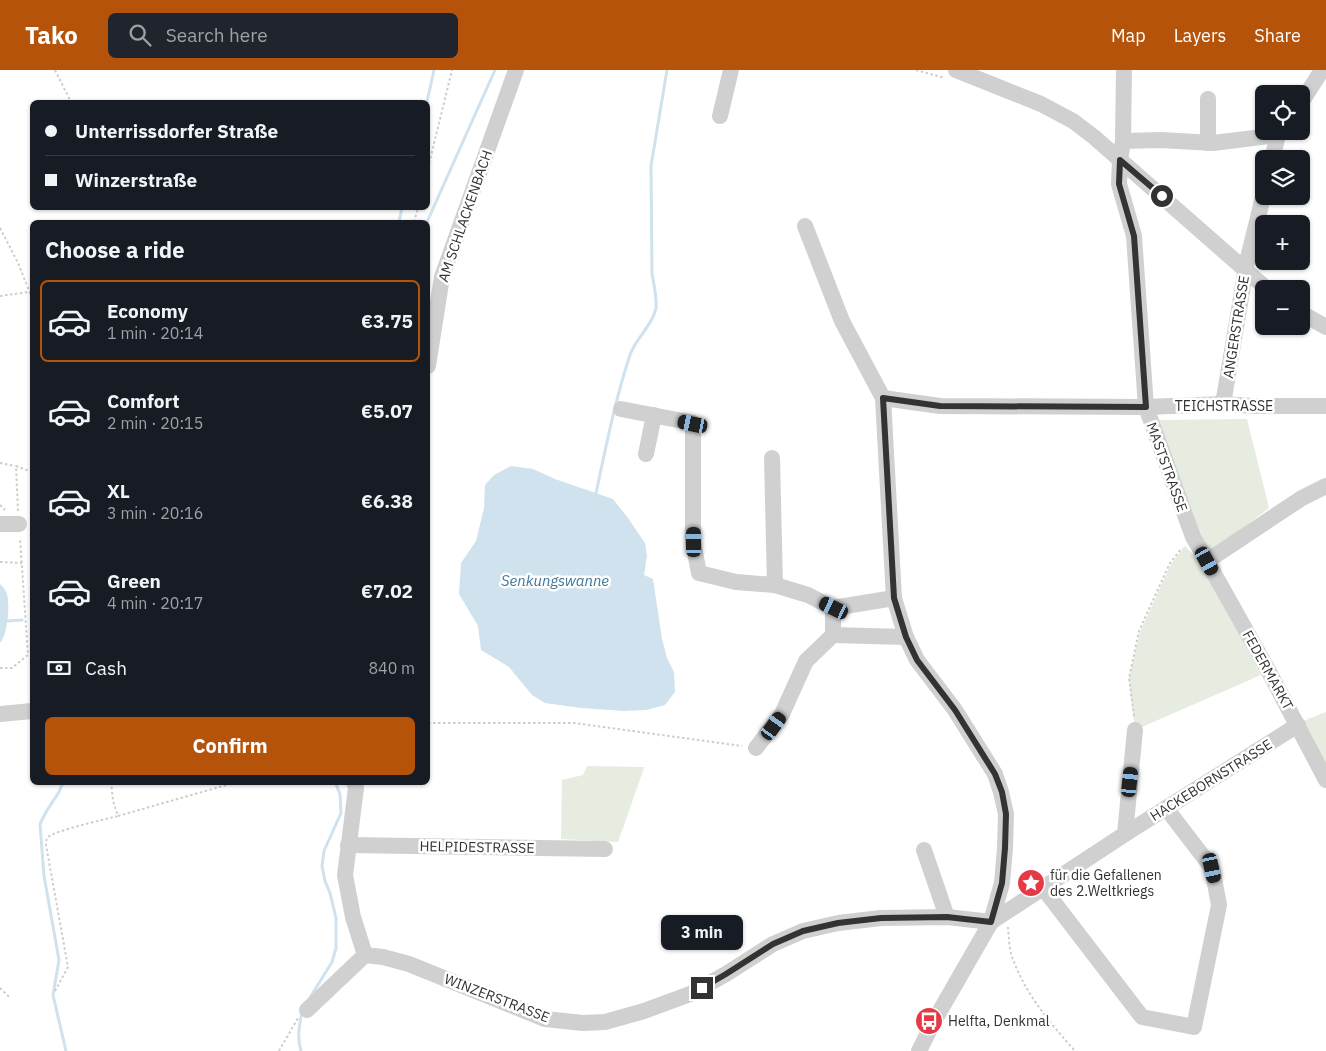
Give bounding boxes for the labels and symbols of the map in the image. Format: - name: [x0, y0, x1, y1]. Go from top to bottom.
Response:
- street label: AM SCHLACKENBACH: [434, 148, 496, 284]
- route start: [1151, 185, 1173, 207]
- street label: ANGERSTRASSE: [1219, 274, 1253, 380]
- street label: TEICHSTRASSE: [1175, 397, 1273, 415]
- car: [676, 414, 709, 434]
- street label: MASTSTRASSE: [1142, 420, 1192, 514]
- car: [686, 527, 701, 557]
- car: [1193, 544, 1220, 578]
- water label: Senkungswanne: [501, 571, 609, 590]
- car: [817, 595, 850, 621]
- street label: FEDERMARKT: [1239, 627, 1297, 713]
- car: [759, 709, 788, 743]
- street label: HACKEBORNSTRASSE: [1147, 735, 1275, 825]
- car: [1120, 766, 1139, 798]
- street label: HELPIDESTRASSE: [419, 837, 535, 857]
- car: [1201, 852, 1222, 884]
- place label: für die Gefallenen des 2.Weltkriegs: [1050, 866, 1162, 900]
- place icon: für die Gefallenen des 2.Weltkriegs: [1016, 868, 1046, 898]
- callout: 3 min: [661, 916, 743, 950]
- street label: WINZERSTRASSE: [442, 970, 552, 1026]
- route end: [691, 977, 713, 999]
- bus stop icon: Helfta, Denkmal: [914, 1006, 944, 1036]
- place label: Helfta, Denkmal: [948, 1012, 1050, 1030]

